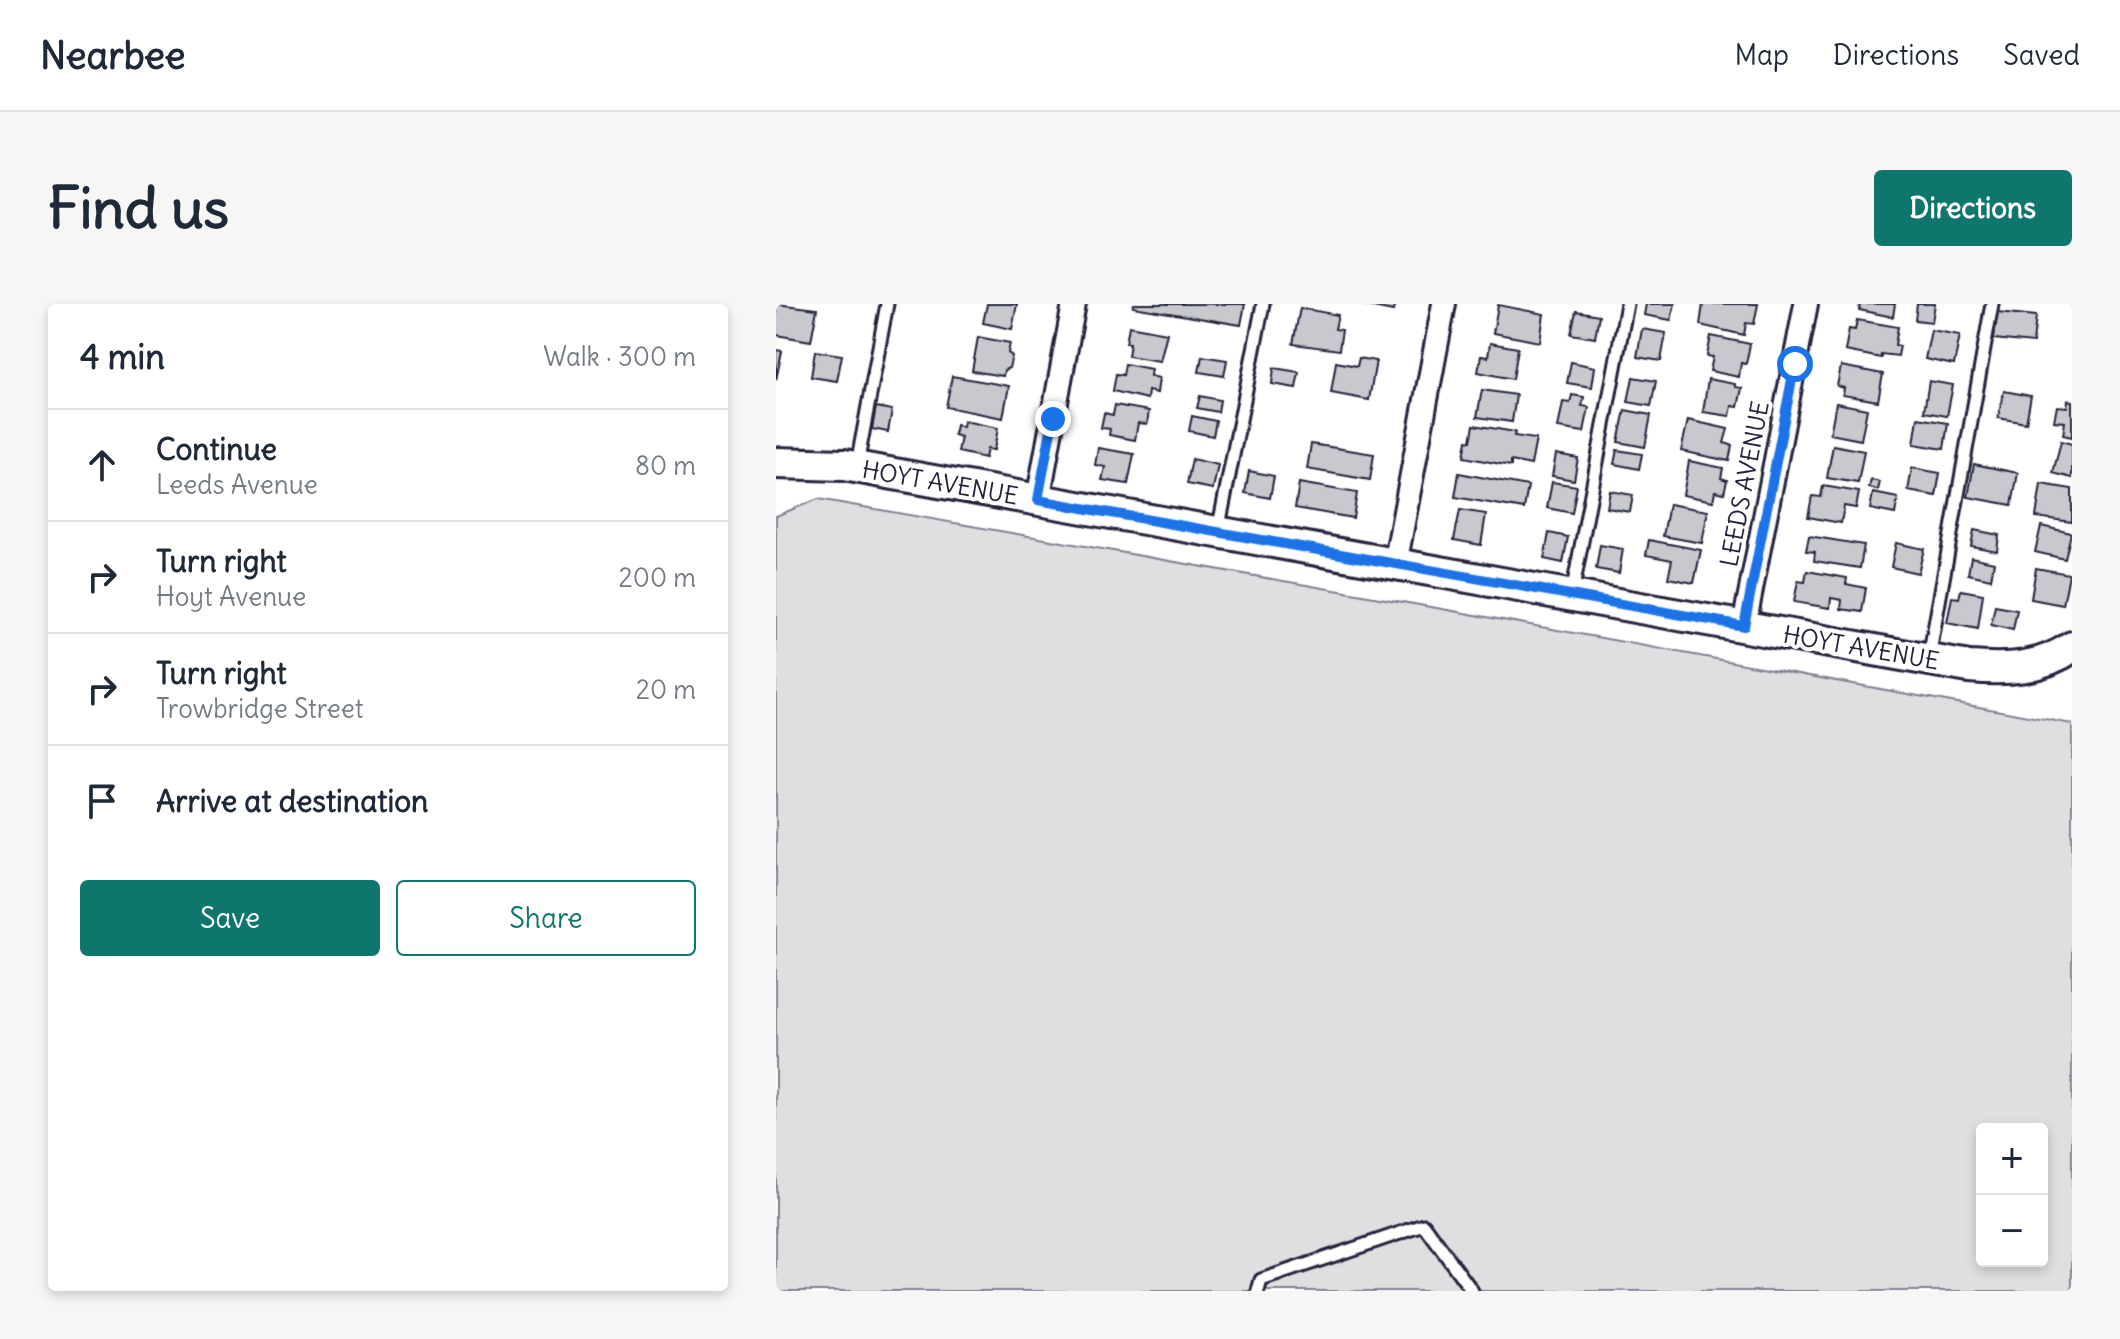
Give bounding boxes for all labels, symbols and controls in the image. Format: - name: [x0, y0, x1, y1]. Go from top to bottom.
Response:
- text: Nearbee: [40, 32, 186, 79]
- text: Map: [1734, 37, 1789, 73]
- text: Directions: [1833, 37, 1959, 73]
- text: Saved: [2003, 37, 2080, 73]
- button: Directions: [1874, 170, 2072, 246]
- text: Find us: [48, 173, 229, 243]
- text: 4 min: [80, 335, 165, 378]
- text: Walk · 300 m: [543, 340, 696, 373]
- route start: [1777, 346, 1813, 382]
- street label: LEEDS AVENUE: [1713, 398, 1775, 569]
- route end: [1035, 401, 1071, 437]
- text: Continue: [156, 430, 277, 468]
- icon: ahead: [80, 443, 124, 487]
- text: 80 m: [635, 449, 696, 482]
- street label: HOYT AVENUE: [860, 454, 1021, 510]
- text: Leeds Avenue: [156, 468, 318, 501]
- text: Turn right: [156, 542, 287, 580]
- icon: right: [80, 555, 124, 599]
- text: 200 m: [619, 561, 696, 594]
- text: Hoyt Avenue: [156, 580, 306, 613]
- street label: HOYT AVENUE: [1781, 619, 1942, 675]
- text: Turn right: [156, 654, 287, 692]
- icon: right: [80, 667, 124, 711]
- text: 20 m: [636, 673, 696, 706]
- text: Trowbridge Street: [156, 692, 363, 725]
- icon: arrive: [80, 779, 124, 823]
- text: Arrive at destination: [156, 782, 428, 820]
- button: Save: [80, 880, 380, 956]
- button: Share: [396, 880, 696, 956]
- map controls: [1976, 1123, 2048, 1267]
- button: +: [1976, 1123, 2048, 1195]
- button: −: [1976, 1195, 2048, 1267]

